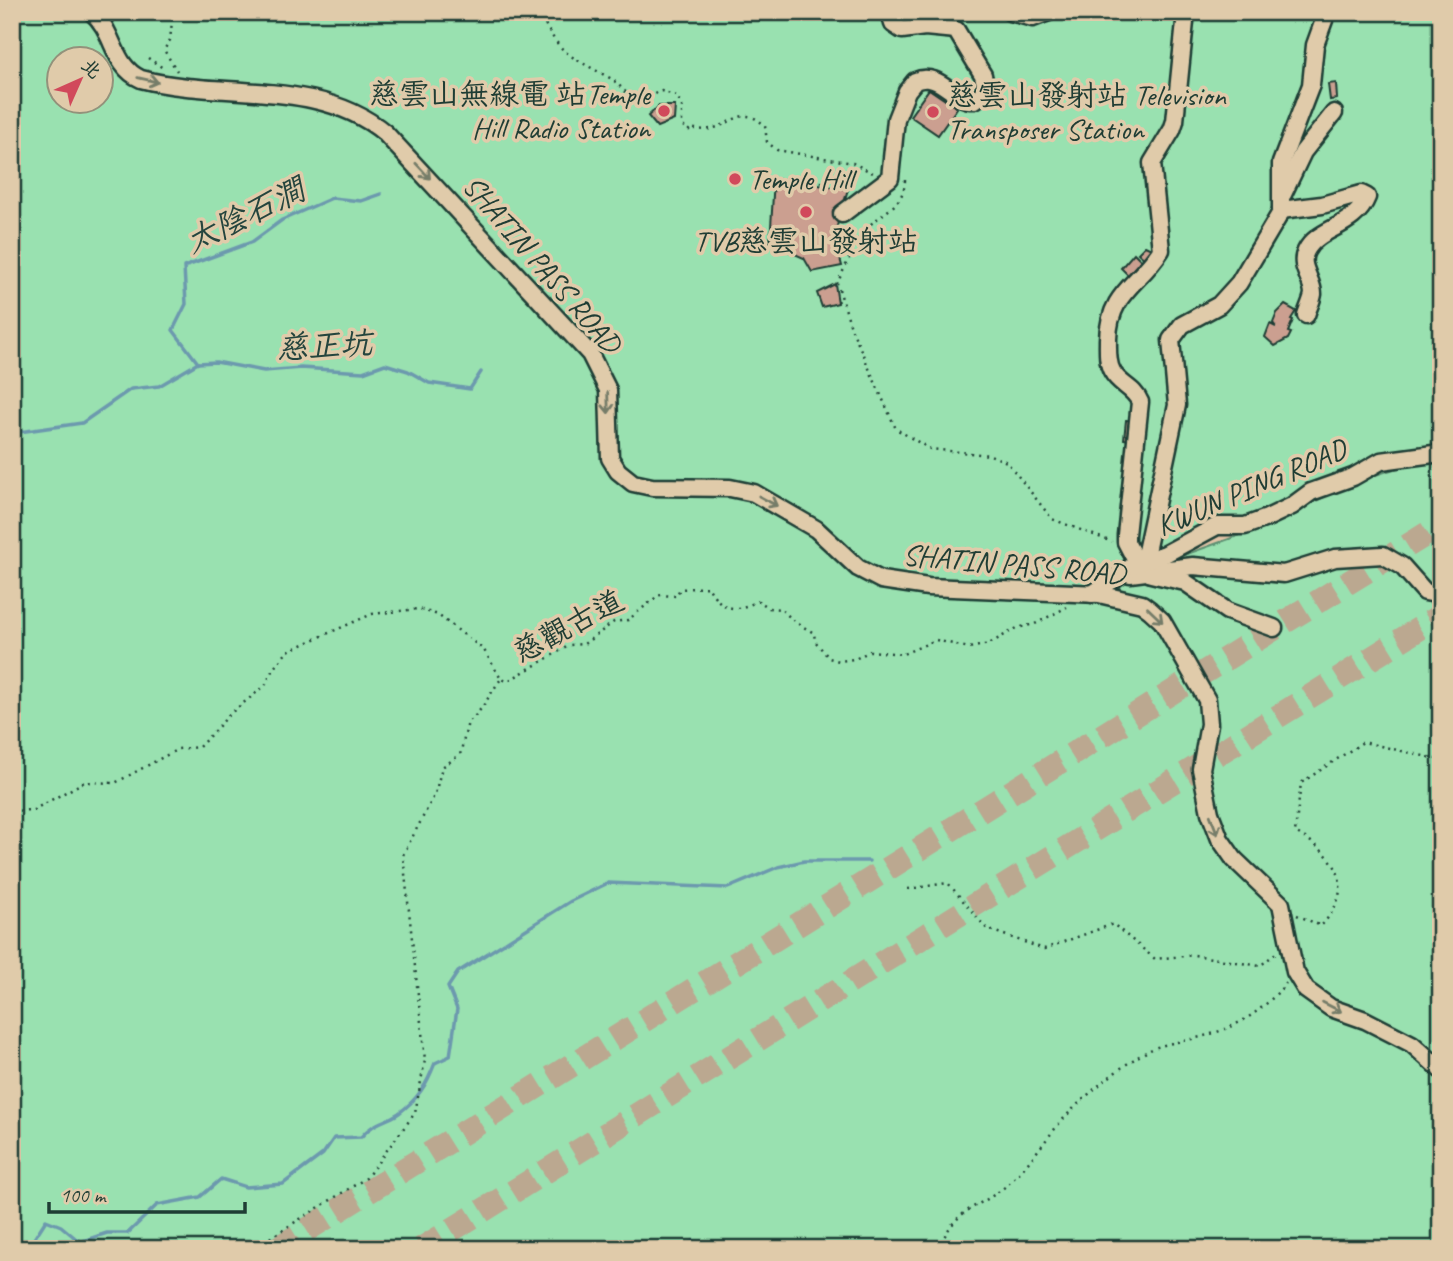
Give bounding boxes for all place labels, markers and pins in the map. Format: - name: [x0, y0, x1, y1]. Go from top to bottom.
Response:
- place label: 慈雲山無線電 站Temple Hill Radio Station: [369, 75, 652, 147]
- place label: 慈雲山發射站 Television Transposer Station: [947, 76, 1227, 148]
- marker: 慈雲山無線電 站Temple Hill Radio Station: [656, 103, 672, 119]
- marker: 慈雲山發射站 Television Transposer Station: [925, 104, 941, 120]
- place label: Temple Hill: [749, 160, 858, 198]
- marker: Temple Hill: [727, 171, 743, 187]
- marker: TVB慈雲山發射站: [798, 204, 814, 220]
- place label: TVB慈雲山發射站: [694, 222, 918, 260]

